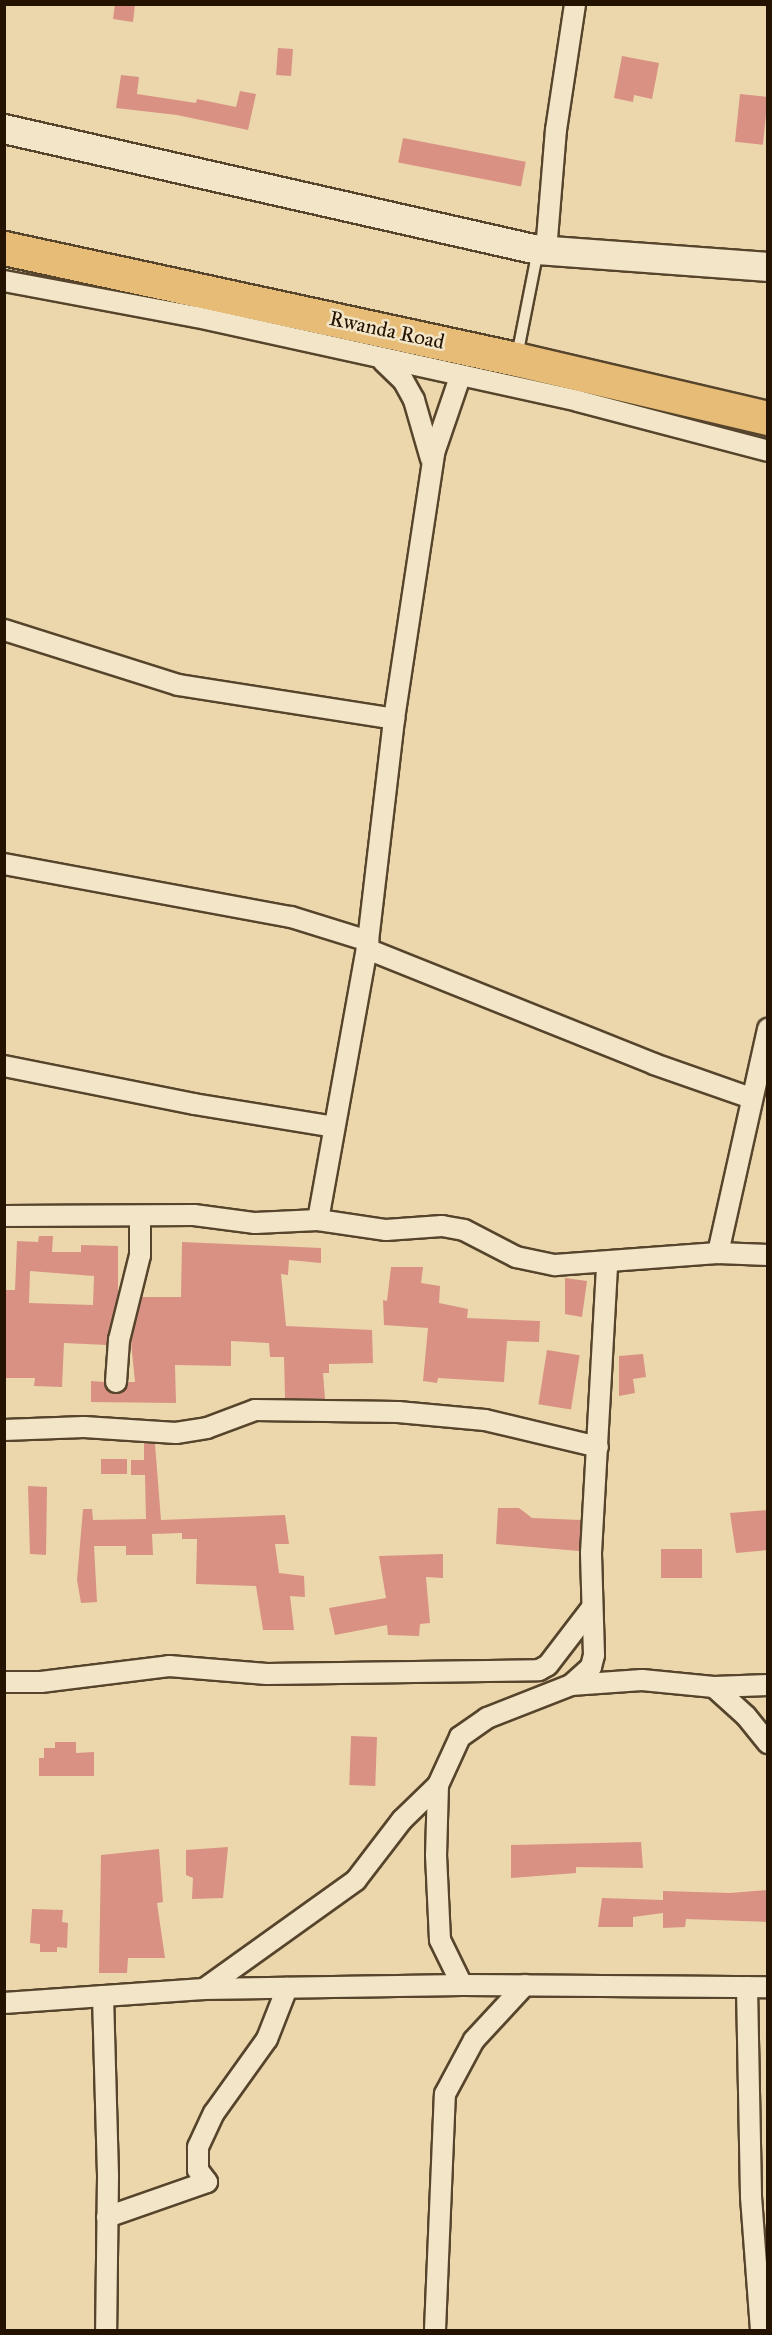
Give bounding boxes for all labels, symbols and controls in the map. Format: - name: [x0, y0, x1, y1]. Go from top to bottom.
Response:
- street label: Rwanda Road: [327, 306, 447, 354]

